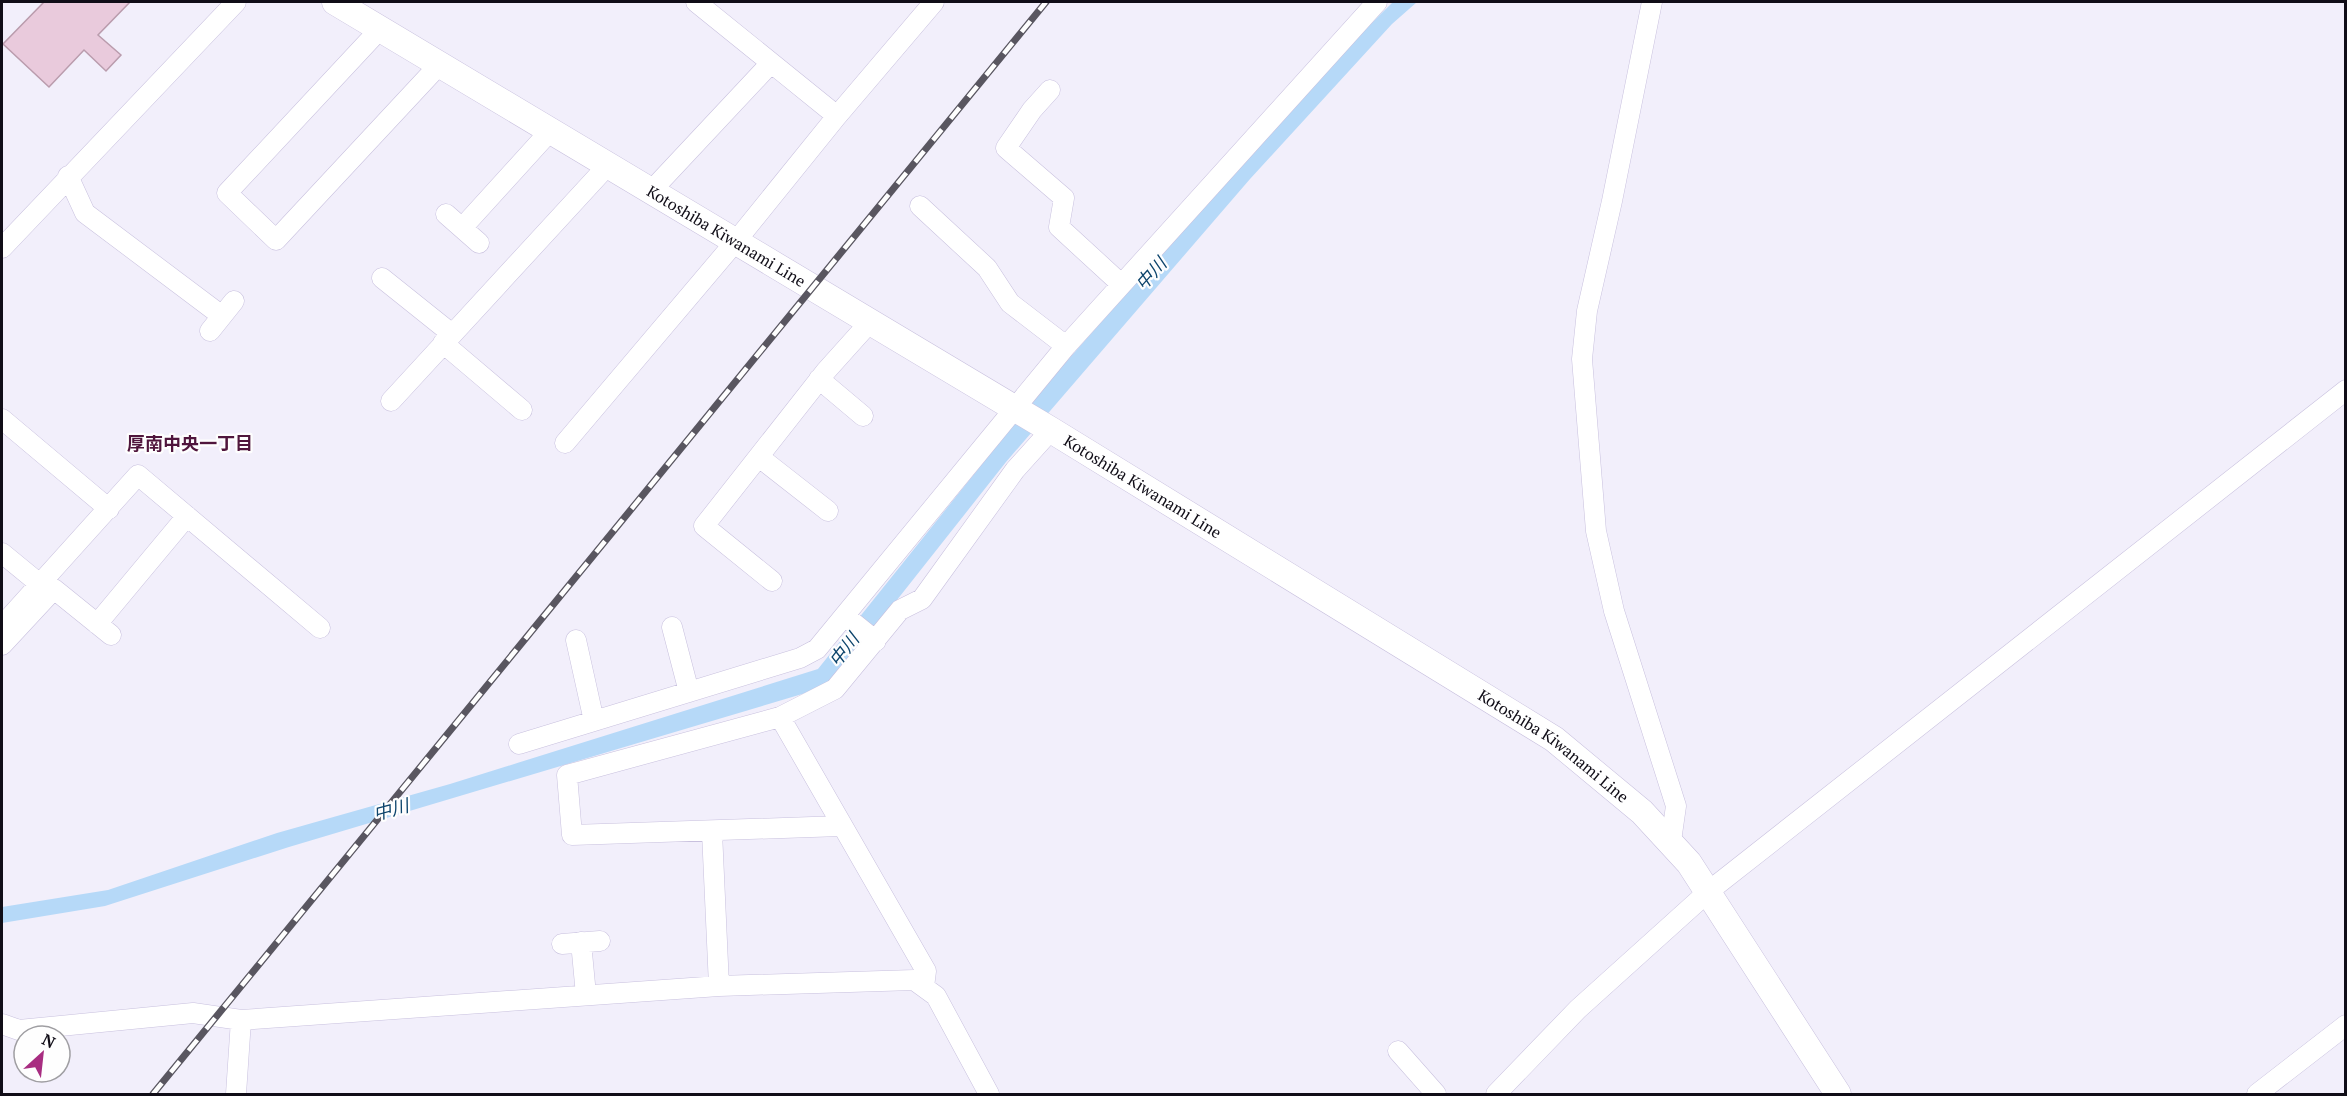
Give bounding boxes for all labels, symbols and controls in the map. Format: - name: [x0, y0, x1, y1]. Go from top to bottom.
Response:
- street label: Kotoshiba Kiwanami Line: [643, 180, 810, 292]
- water label: 中川: [1129, 250, 1173, 295]
- street label: Kotoshiba Kiwanami Line: [1060, 430, 1226, 543]
- district label: 厚南中央一丁目: [127, 431, 253, 455]
- water label: 中川: [823, 626, 865, 671]
- street label: Kotoshiba Kiwanami Line: [1474, 684, 1633, 808]
- water label: 中川: [370, 792, 413, 825]
- north arrow: [12, 1024, 72, 1084]
- text: N: [38, 1028, 59, 1053]

